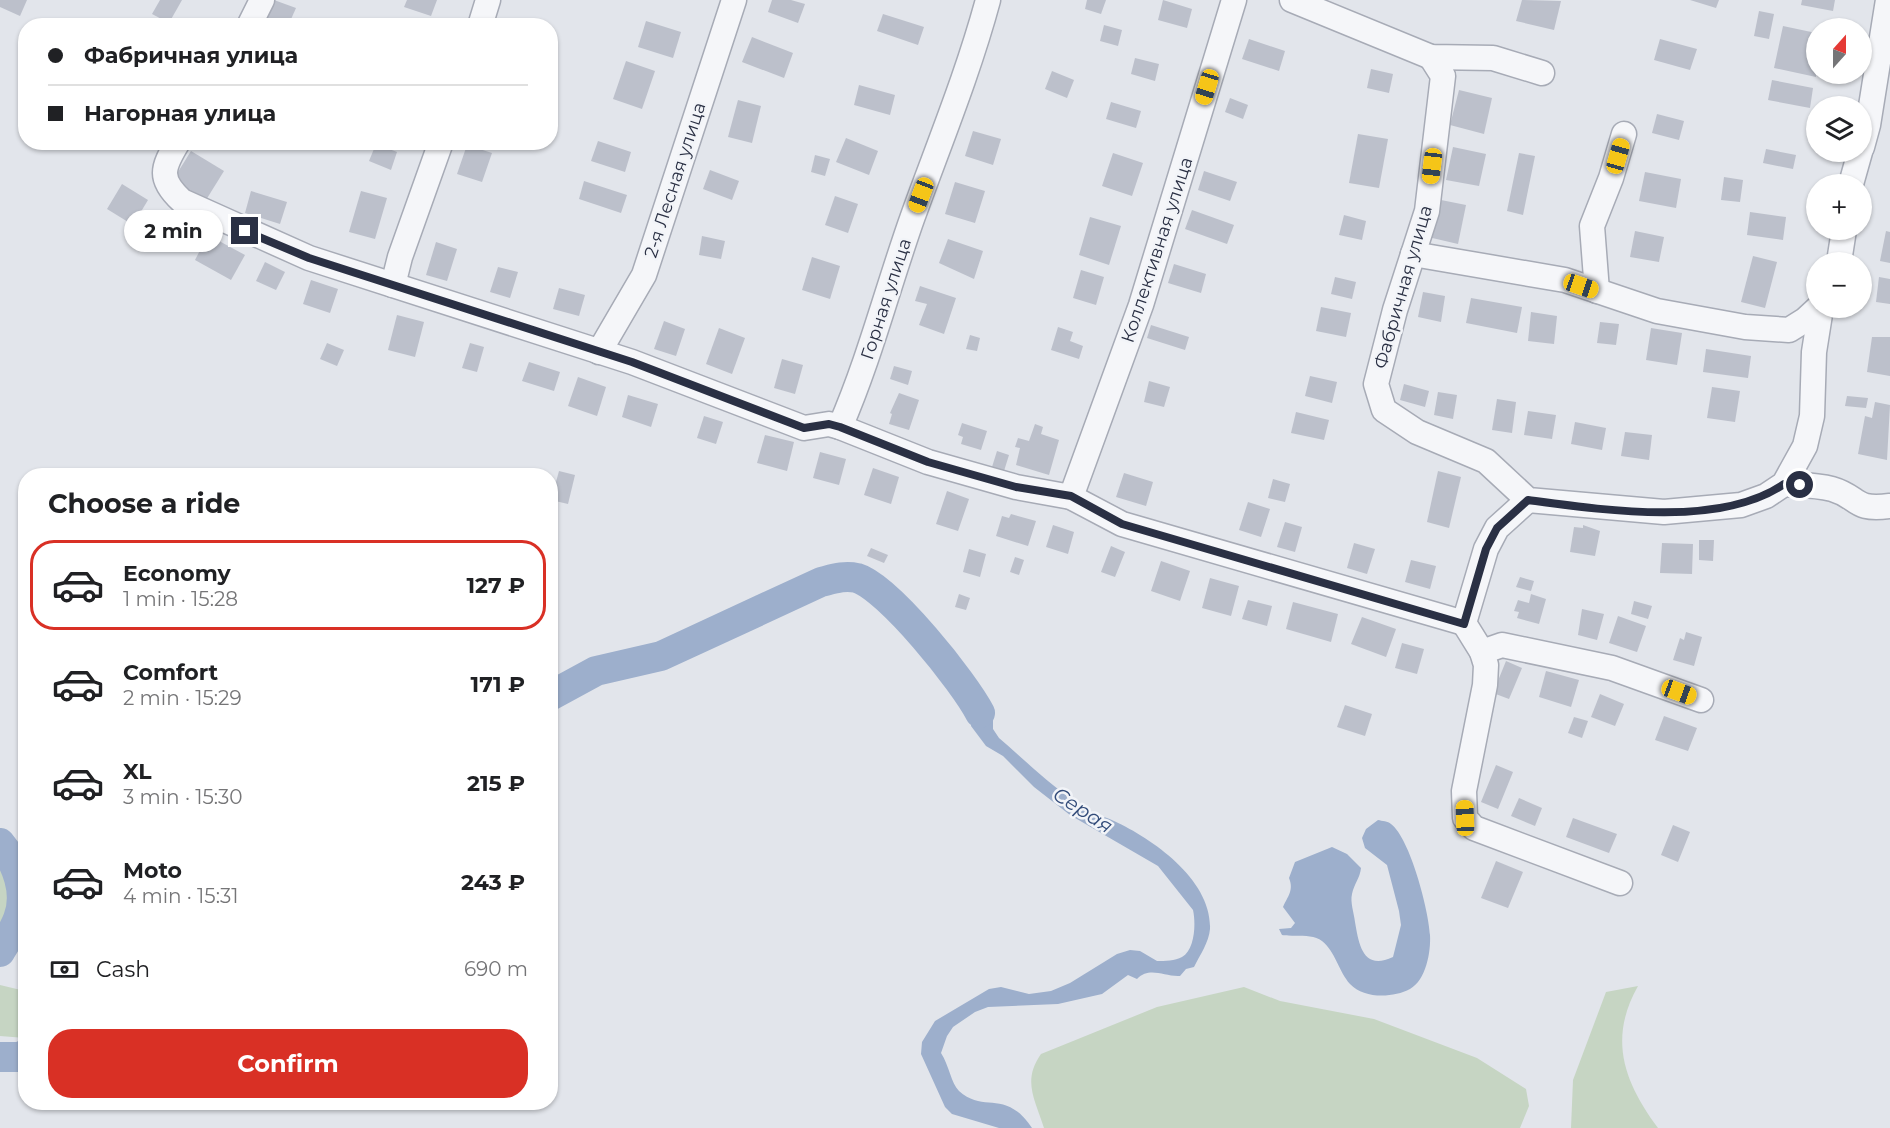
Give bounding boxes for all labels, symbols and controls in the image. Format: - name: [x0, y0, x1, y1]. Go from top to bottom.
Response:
- north arrow: [1806, 18, 1872, 84]
- map controls: [1806, 18, 1872, 318]
- text: Фабричная улица: [84, 42, 298, 69]
- car: [1193, 67, 1221, 107]
- button: layers: [1806, 96, 1872, 162]
- text: Нагорная улица: [84, 100, 276, 127]
- street label: 2-я Лесная улица: [640, 100, 710, 260]
- car: [1604, 136, 1632, 176]
- car: [1421, 147, 1443, 185]
- street label: Коллективная улица: [1117, 154, 1197, 346]
- button: +: [1806, 174, 1872, 240]
- car: [906, 175, 936, 215]
- street label: Фабричная улица: [1369, 203, 1437, 371]
- callout: 2 min: [125, 210, 224, 252]
- route end: [231, 217, 258, 244]
- text: 2 min: [144, 219, 203, 243]
- street label: Горная улица: [856, 235, 916, 363]
- button: −: [1806, 252, 1872, 318]
- car: [1561, 272, 1601, 300]
- route start: [1786, 471, 1813, 498]
- text: Choose a ride: [48, 487, 240, 520]
- icon: car: [51, 558, 105, 612]
- text: Economy: [123, 560, 231, 587]
- text: 127 ₽: [466, 572, 525, 599]
- text: 1 min · 15:28: [123, 587, 238, 611]
- icon: car: [51, 657, 105, 711]
- text: Comfort: [123, 659, 218, 686]
- text: 171 ₽: [471, 671, 525, 698]
- car: [1659, 677, 1699, 707]
- text: 2 min · 15:29: [123, 686, 242, 710]
- icon: car: [51, 756, 105, 810]
- text: XL: [123, 758, 152, 785]
- text: 215 ₽: [467, 770, 525, 797]
- water label: Серая: [1049, 782, 1117, 838]
- text: 3 min · 15:30: [123, 785, 242, 809]
- car: [1455, 800, 1475, 836]
- icon: car: [51, 855, 105, 909]
- text: Moto: [123, 857, 182, 884]
- text: 243 ₽: [461, 869, 525, 896]
- text: 4 min · 15:31: [123, 884, 238, 908]
- icon: cash: [48, 953, 81, 986]
- text: Cash: [96, 956, 150, 983]
- text: 690 m: [464, 957, 528, 981]
- button: Confirm: [48, 1029, 528, 1098]

